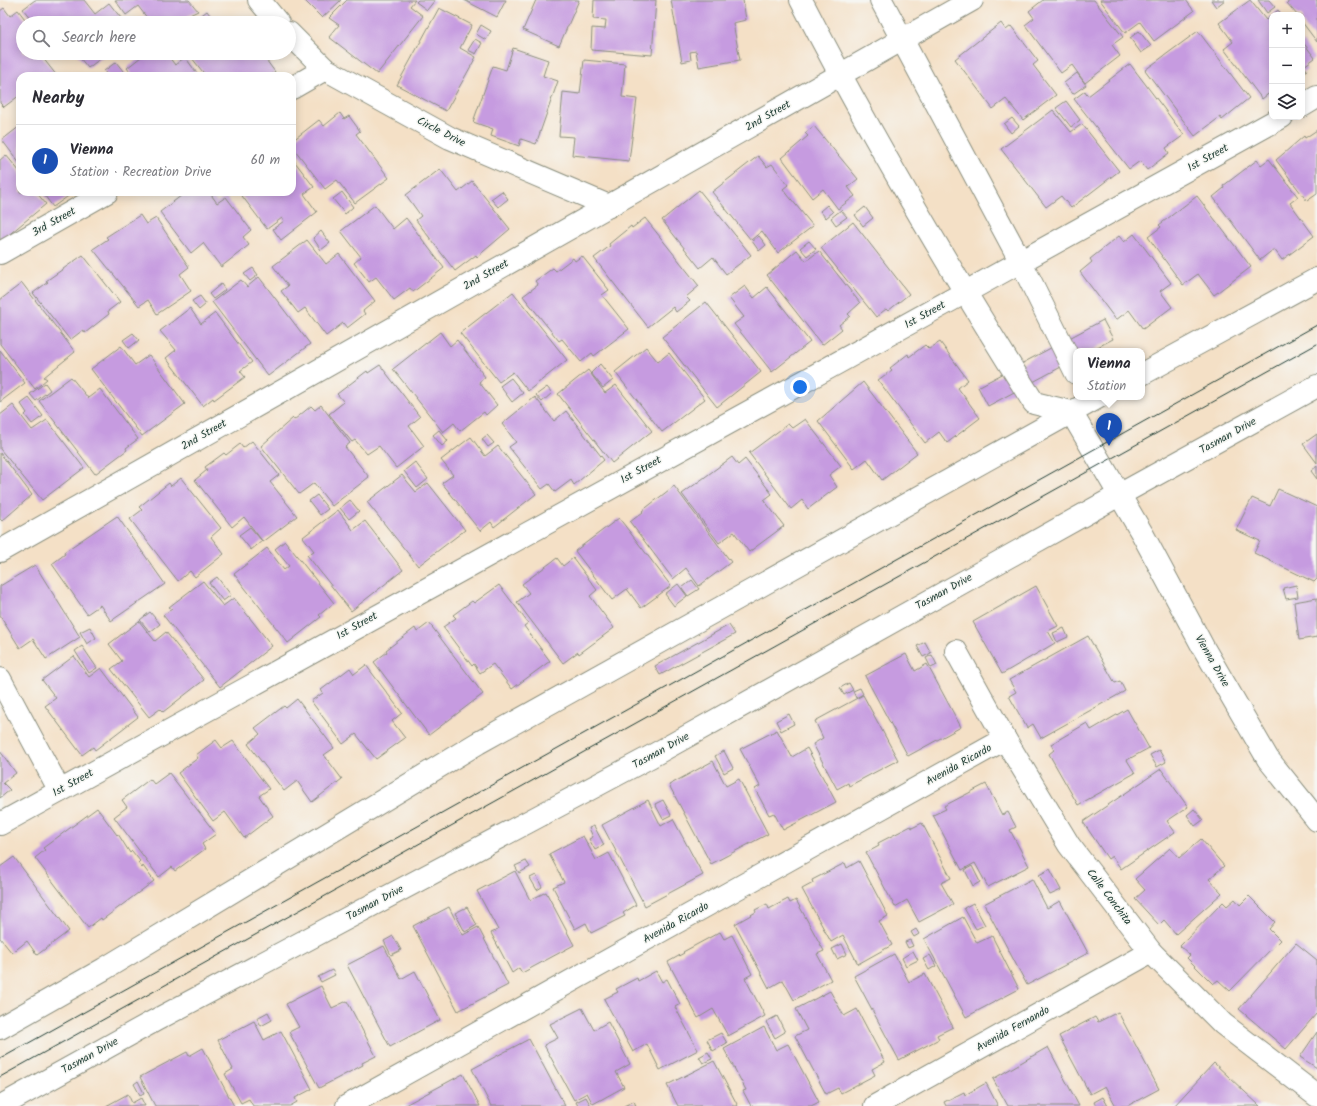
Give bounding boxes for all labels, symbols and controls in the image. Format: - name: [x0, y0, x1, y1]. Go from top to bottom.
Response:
- map controls: [1269, 12, 1305, 120]
- button: +: [1269, 12, 1305, 48]
- search box: [16, 16, 296, 60]
- text: Search here: [62, 26, 136, 50]
- icon: search: [30, 27, 52, 49]
- button: −: [1269, 48, 1305, 84]
- button: layers: [1269, 84, 1305, 120]
- text: Nearby: [32, 85, 84, 112]
- street label: 2nd Street: [742, 95, 795, 136]
- street label: Circle Drive: [413, 112, 469, 152]
- text: Vienna: [70, 138, 113, 162]
- street label: 1st Street: [1184, 139, 1233, 177]
- text: 1: [43, 150, 47, 171]
- text: 60 m: [251, 150, 280, 171]
- text: Station · Recreation Drive: [70, 162, 211, 183]
- street label: 3rd Street: [29, 202, 80, 241]
- street label: 2nd Street: [460, 254, 513, 295]
- street label: 1st Street: [901, 296, 950, 334]
- popup: [1073, 348, 1145, 400]
- text: Vienna: [1087, 352, 1131, 376]
- text: Station: [1087, 376, 1126, 397]
- your location: [790, 377, 810, 397]
- pin: 1: [1096, 413, 1122, 446]
- street label: Tasman Drive: [1196, 413, 1260, 459]
- street label: 2nd Street: [178, 414, 231, 455]
- street label: 1st Street: [617, 451, 666, 489]
- street label: Tasman Drive: [912, 569, 976, 615]
- street label: 1st Street: [333, 607, 382, 645]
- street label: Vienna Drive: [1190, 632, 1234, 691]
- street label: Tasman Drive: [629, 728, 693, 774]
- street label: Avenida Ricardo: [923, 739, 995, 791]
- street label: 1st Street: [49, 764, 98, 802]
- street label: Calle Conchita: [1082, 865, 1136, 929]
- street label: Tasman Drive: [343, 880, 407, 926]
- street label: Avenida Ricardo: [640, 897, 712, 949]
- street label: Avenida Fernando: [973, 1001, 1053, 1057]
- street label: Tasman Drive: [58, 1033, 122, 1079]

